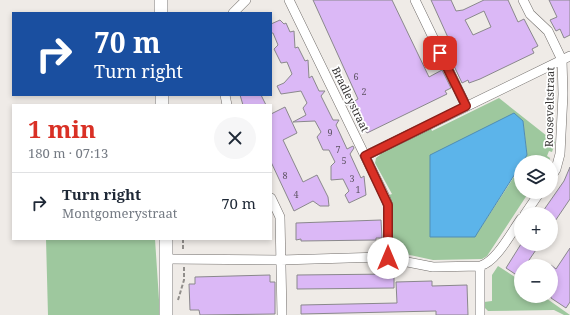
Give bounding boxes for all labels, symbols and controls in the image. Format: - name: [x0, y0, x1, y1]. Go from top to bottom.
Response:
- text: 70 m: [94, 23, 161, 61]
- icon: right: [28, 28, 80, 80]
- pin: [423, 36, 457, 70]
- icon: arrive: [429, 42, 451, 64]
- text: Turn right: [94, 59, 183, 83]
- street label: Bradleystraat: [329, 64, 373, 134]
- street label: Rooseveltstraat: [541, 67, 557, 147]
- house number: 6: [353, 70, 359, 83]
- house number: 2: [361, 85, 367, 98]
- text: 1 min: [28, 112, 96, 145]
- button: close: [214, 117, 256, 159]
- house number: 9: [327, 126, 333, 139]
- house number: 7: [335, 143, 341, 156]
- text: 180 m · 07:13: [28, 144, 108, 162]
- house number: 5: [341, 154, 347, 167]
- map controls: [514, 155, 558, 303]
- button: layers: [514, 155, 558, 199]
- house number: 8: [282, 169, 288, 182]
- house number: 3: [349, 172, 355, 185]
- house number: 1: [355, 183, 361, 196]
- text: Turn right: [62, 184, 141, 204]
- house number: 4: [293, 188, 299, 201]
- icon: right: [28, 192, 50, 214]
- text: 70 m: [221, 193, 256, 213]
- text: Montgomerystraat: [62, 204, 177, 222]
- button: +: [514, 207, 558, 251]
- position arrow: [367, 237, 409, 279]
- button: −: [514, 259, 558, 303]

